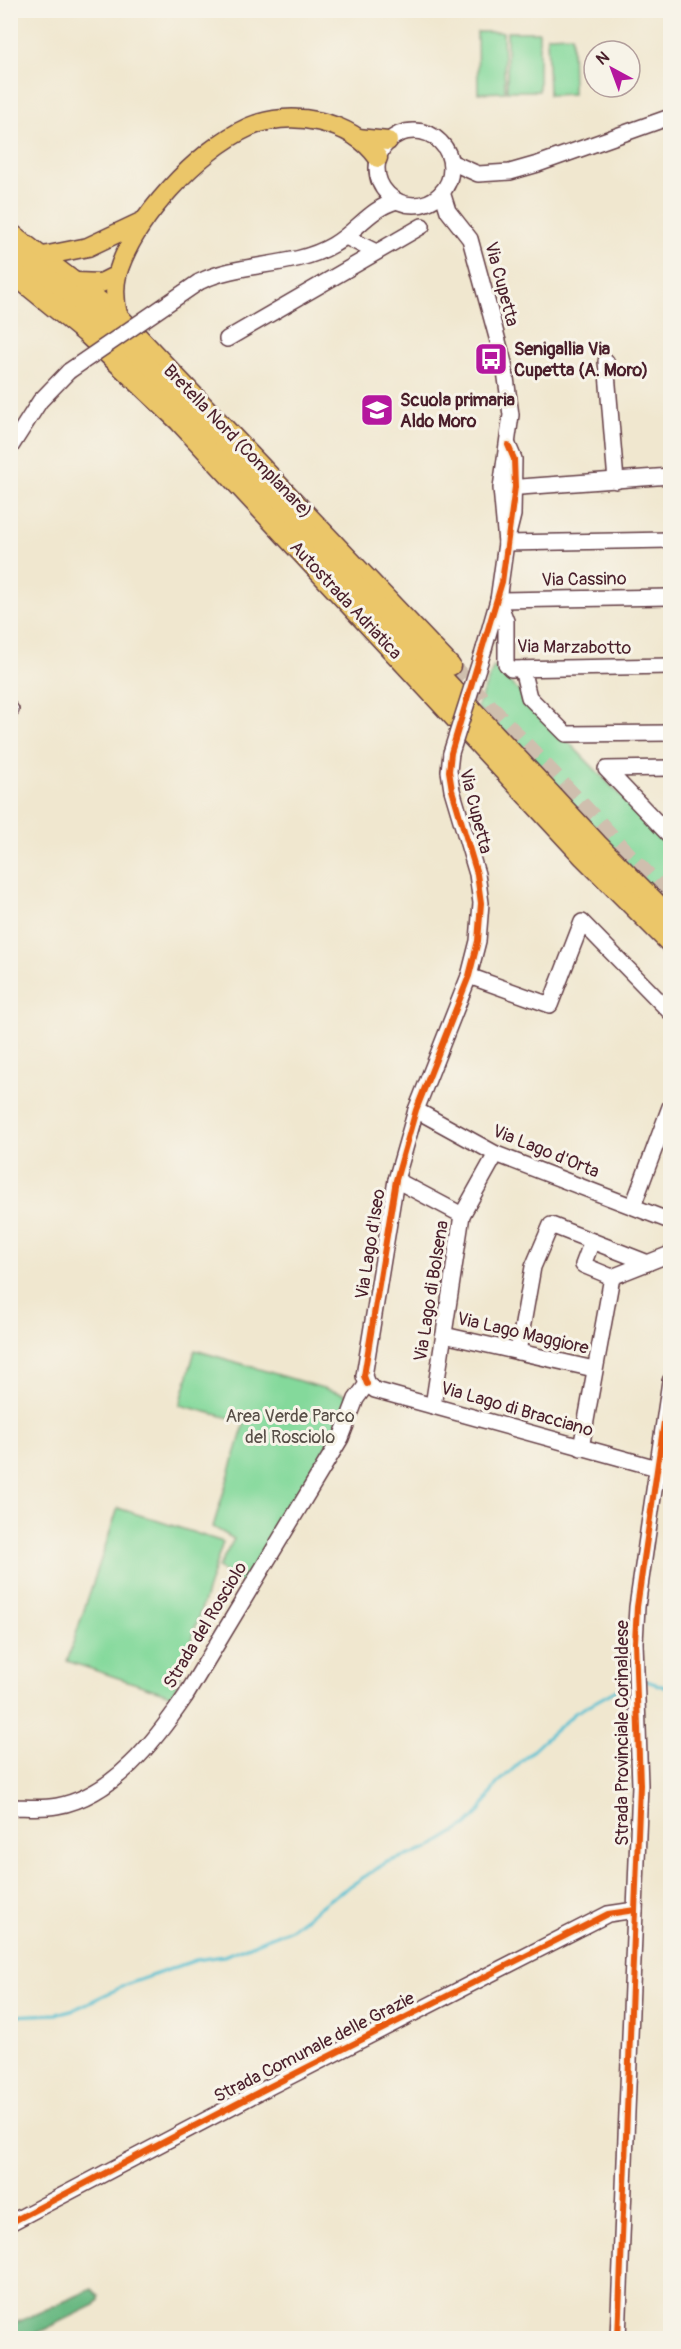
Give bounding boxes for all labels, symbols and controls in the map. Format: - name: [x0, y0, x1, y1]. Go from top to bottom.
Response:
- north arrow: [582, 39, 642, 99]
- text: N: [592, 47, 614, 70]
- street label: Via Cupetta: [479, 239, 524, 329]
- place label: Senigallia Via Cupetta (A. Moro): [514, 338, 648, 382]
- bus stop icon: Senigallia Via Cupetta (A. Moro): [473, 341, 509, 377]
- street label: Bretella Nord (Complanare): [158, 360, 317, 523]
- place label: Scuola primaria Aldo Moro: [400, 389, 516, 433]
- school or university icon: Scuola primaria Aldo Moro: [359, 392, 395, 428]
- street label: Autostrada Adriatica: [285, 536, 407, 665]
- street label: Via Cassino: [541, 567, 627, 592]
- street label: Via Marzabotto: [517, 635, 632, 660]
- street label: Via Cupetta: [454, 766, 497, 856]
- street label: Via Lago d'Orta: [489, 1120, 603, 1183]
- street label: Via Lago d'Iseo: [350, 1187, 391, 1301]
- street label: Via Lago di Bolsena: [409, 1219, 454, 1363]
- street label: Via Lago Maggiore: [455, 1307, 591, 1360]
- street label: Via Lago di Bracciano: [438, 1377, 596, 1442]
- park label: Area Verde Parco del Rosciolo: [225, 1405, 355, 1449]
- street label: Strada del Rosciolo: [159, 1557, 252, 1693]
- street label: Strada Provinciale Corinaldese: [611, 1620, 634, 1846]
- street label: Strada Comunale delle Grazie: [210, 1987, 418, 2108]

